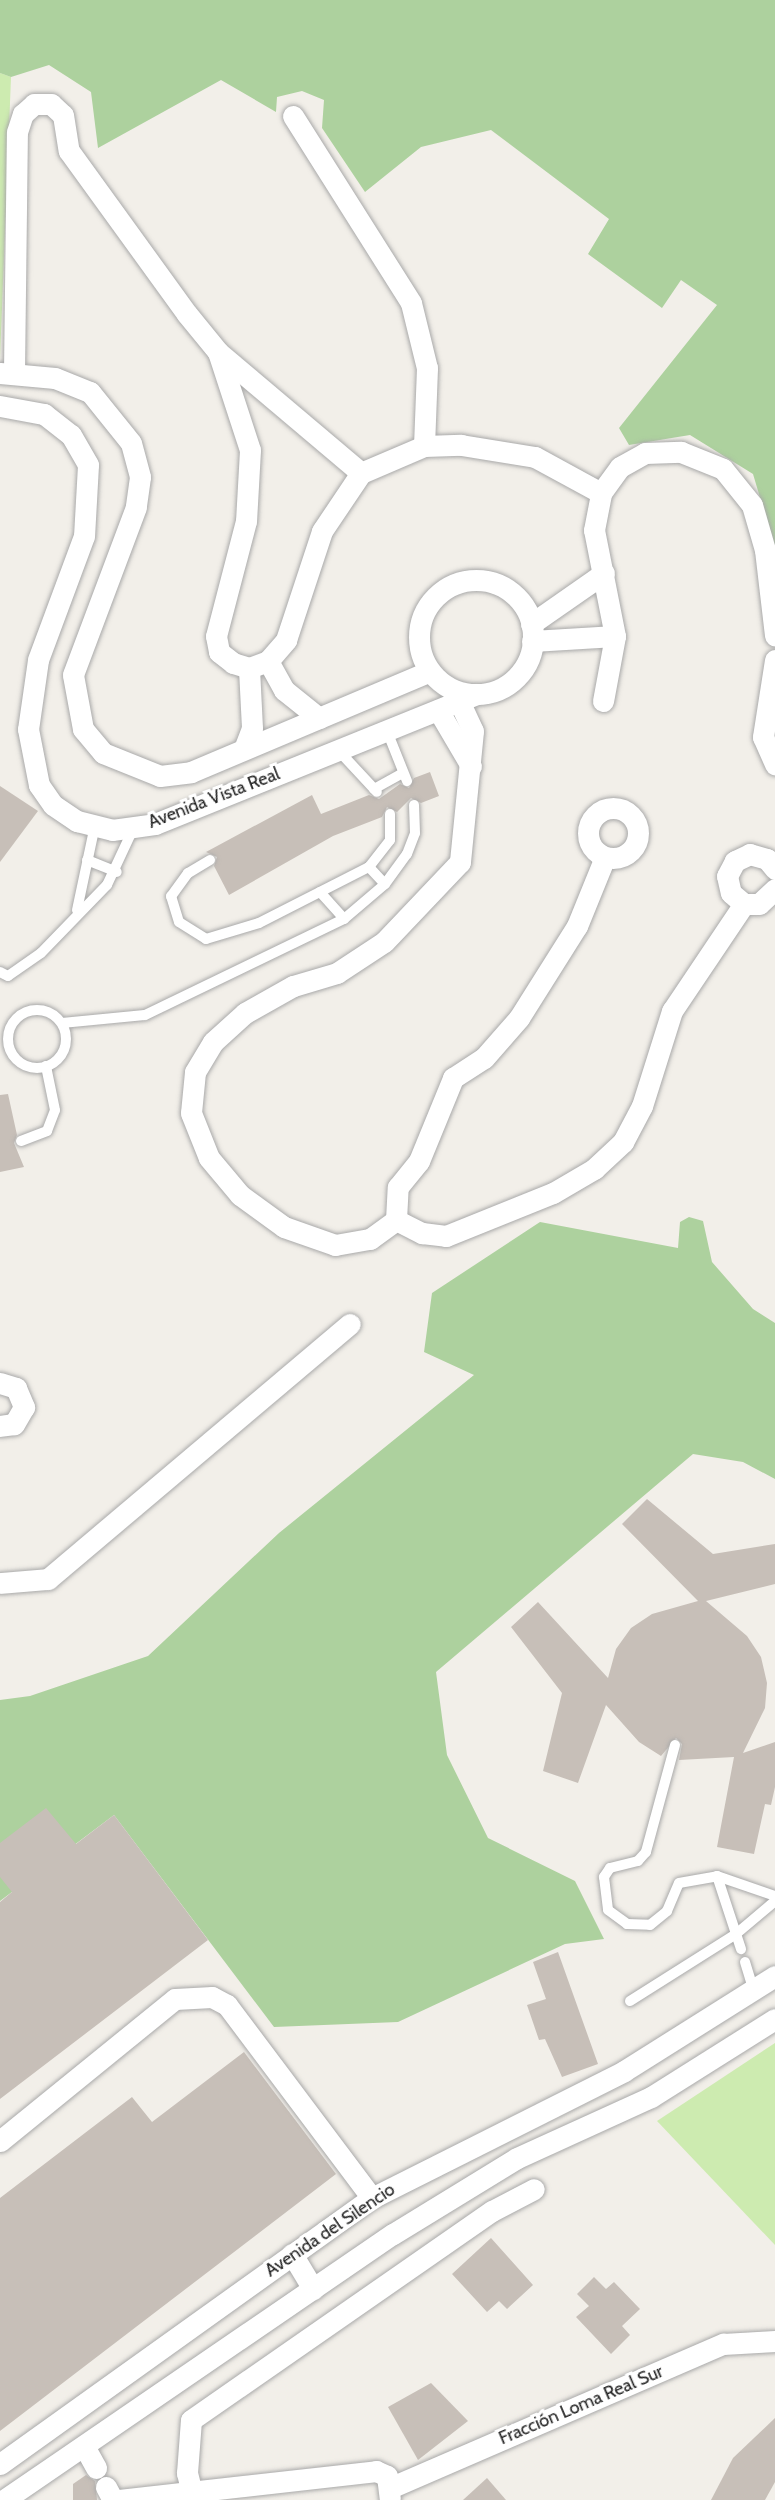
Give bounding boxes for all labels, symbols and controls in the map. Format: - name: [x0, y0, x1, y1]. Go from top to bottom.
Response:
- street label: Avenida Vista Real: [145, 763, 283, 833]
- street label: Avenida del Silencio: [261, 2179, 399, 2281]
- street label: Fracción Loma Real Sur: [496, 2361, 666, 2449]

